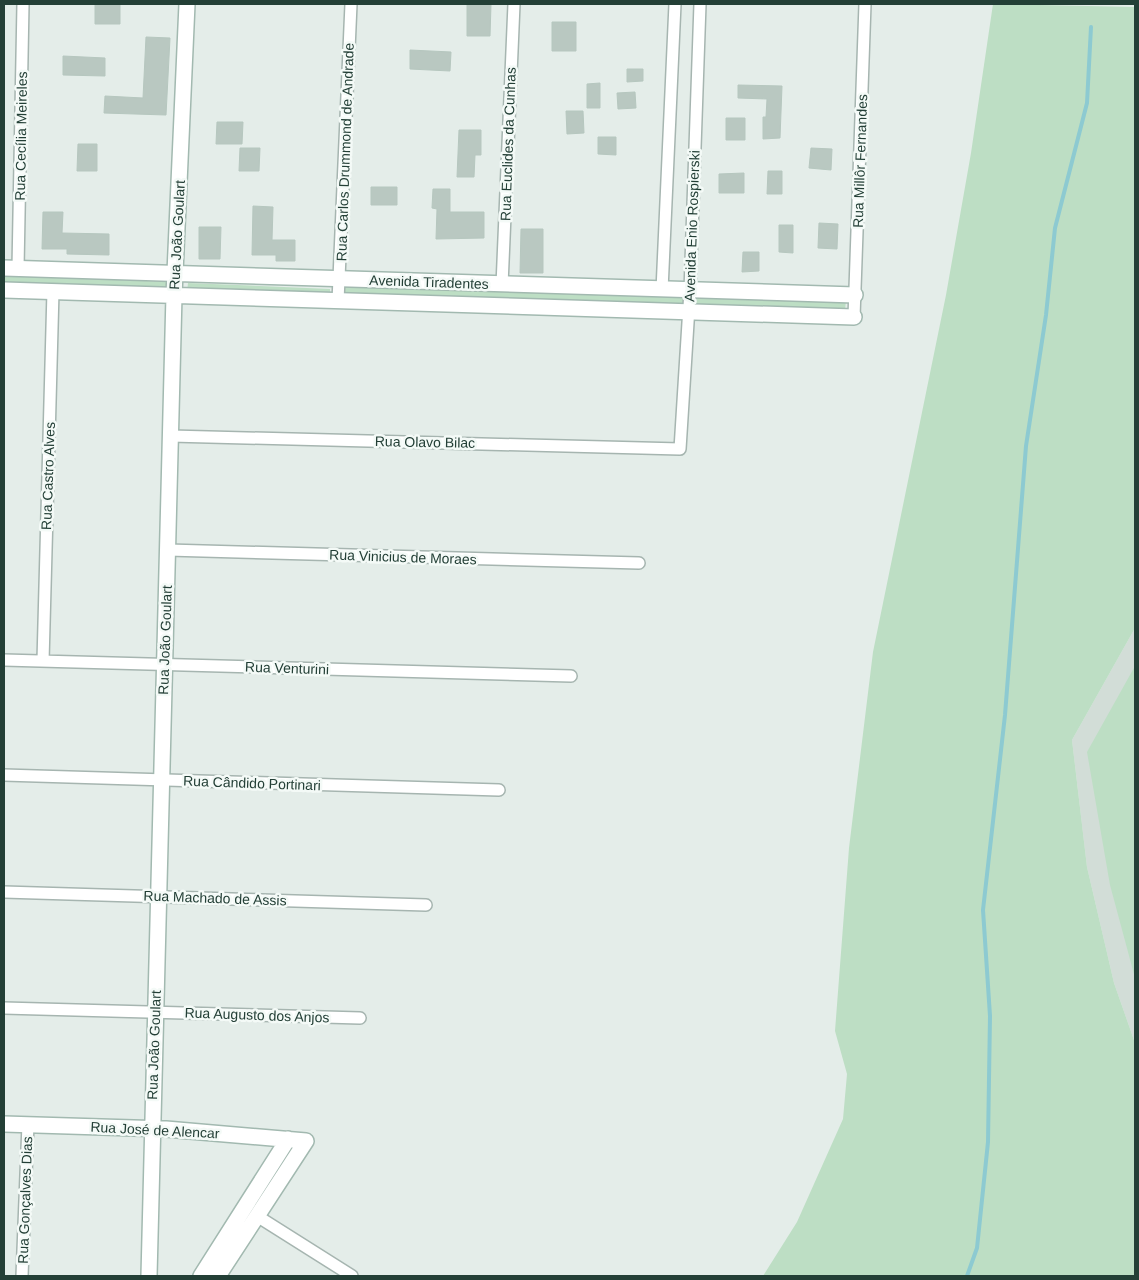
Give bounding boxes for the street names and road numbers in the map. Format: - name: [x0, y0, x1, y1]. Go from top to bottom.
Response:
- street label: Rua Carlos Drummond de Andrade: [333, 42, 357, 262]
- street label: Rua Euclides da Cunhas: [497, 67, 519, 221]
- street label: Rua Cecília Meireles: [12, 71, 30, 201]
- street label: Rua Millôr Fernandes: [850, 94, 870, 228]
- street label: Avenida Enio Rospierski: [681, 150, 703, 302]
- street label: Rua João Goulart: [166, 180, 188, 290]
- street label: Avenida Tiradentes: [369, 272, 489, 292]
- street label: Rua Castro Alves: [38, 422, 58, 530]
- street label: Rua Olavo Bilac: [375, 433, 475, 451]
- street label: Rua Vinicius de Moraes: [329, 546, 477, 568]
- street label: Rua João Goulart: [155, 585, 175, 695]
- street label: Rua Venturini: [245, 659, 329, 677]
- street label: Rua Cândido Portinari: [183, 773, 321, 793]
- street label: Rua Machado de Assis: [143, 888, 287, 908]
- street label: Rua João Goulart: [144, 990, 164, 1100]
- street label: Rua Augusto dos Anjos: [184, 1004, 330, 1026]
- street label: Rua José de Alencar: [90, 1119, 220, 1141]
- street label: Rua Gonçalves Dias: [15, 1136, 35, 1264]

